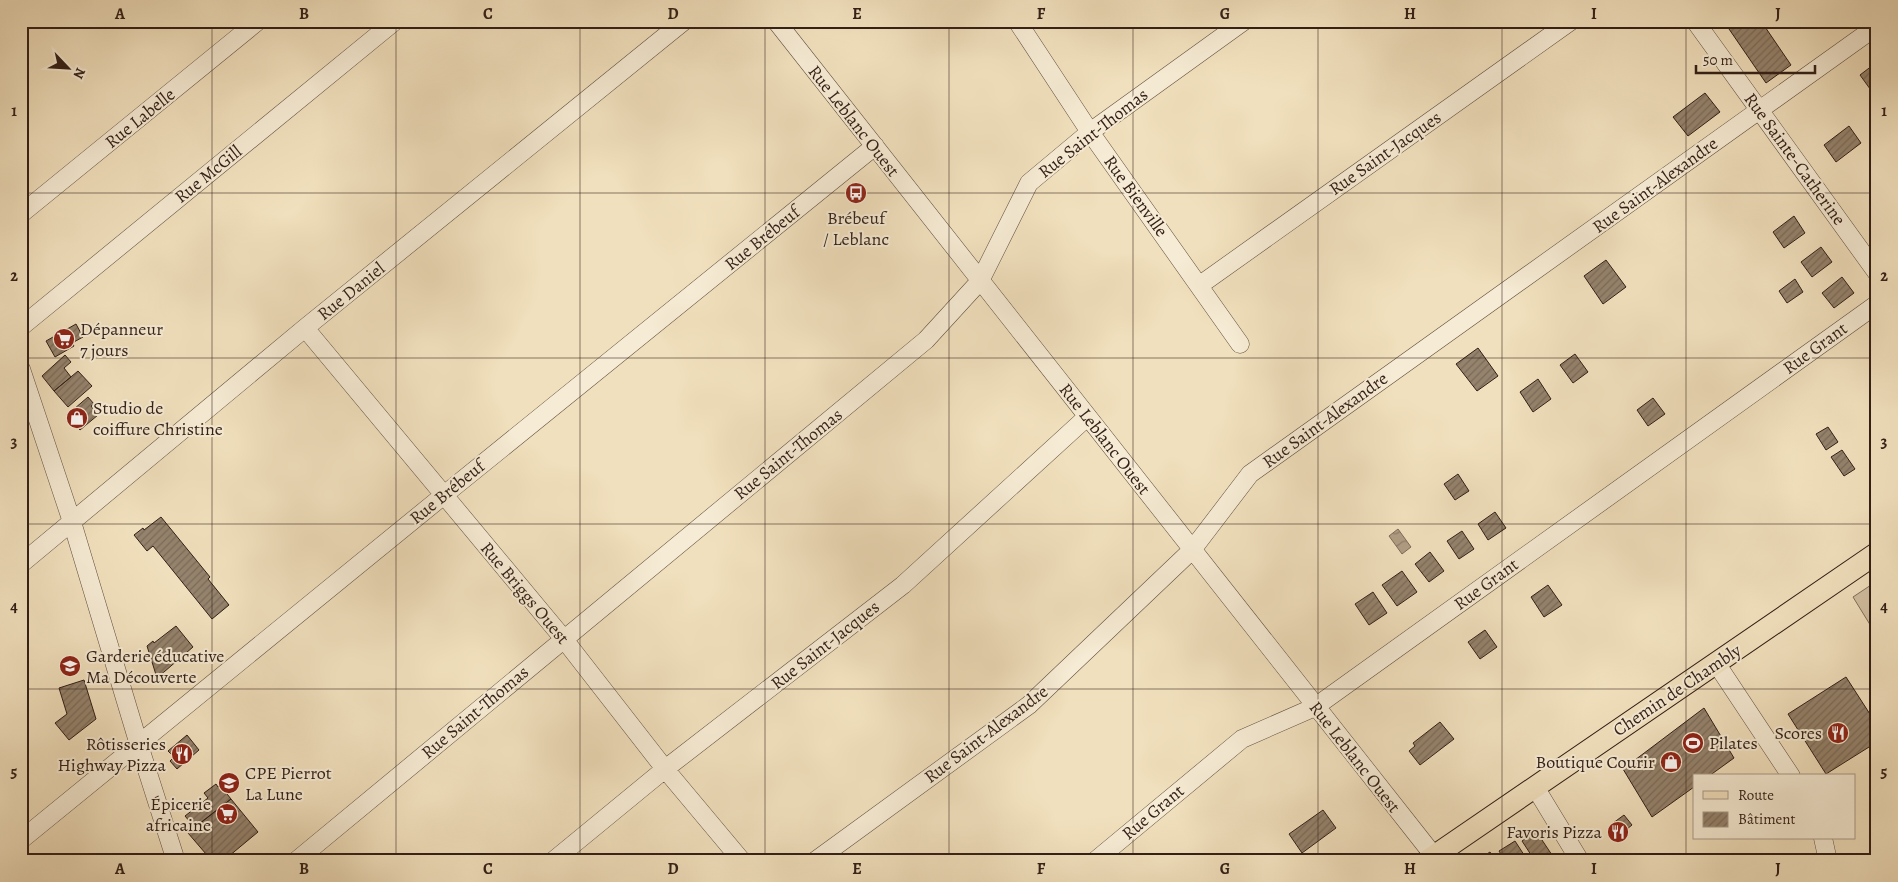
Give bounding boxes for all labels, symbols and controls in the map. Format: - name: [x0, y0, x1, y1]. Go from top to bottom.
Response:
- text: A: [114, 3, 126, 25]
- text: B: [299, 3, 309, 25]
- text: C: [483, 3, 493, 25]
- text: D: [667, 3, 679, 25]
- text: E: [852, 3, 862, 25]
- text: F: [1037, 3, 1046, 25]
- text: G: [1220, 3, 1230, 25]
- text: H: [1404, 3, 1416, 25]
- text: I: [1591, 3, 1597, 25]
- text: J: [1775, 3, 1781, 25]
- north arrow: [42, 42, 92, 92]
- scale bar: [1696, 42, 1814, 74]
- text: 50 m: [1703, 50, 1733, 70]
- street label: Rue Leblanc Ouest: [803, 60, 905, 182]
- text: N: [69, 65, 90, 82]
- street label: Rue Labelle: [100, 82, 180, 154]
- street label: Rue Saint-Thomas: [1033, 83, 1153, 183]
- street label: Rue Sainte-Catherine: [1739, 88, 1851, 230]
- text: 1: [11, 100, 17, 122]
- text: 1: [1881, 100, 1887, 122]
- street label: Rue Saint-Jacques: [1324, 105, 1446, 201]
- street label: Rue Saint-Alexandre: [1588, 131, 1722, 239]
- street label: Rue McGill: [169, 139, 247, 208]
- street label: Rue Bienville: [1098, 151, 1174, 241]
- bus stop icon: Brébeuf / Leblanc: [844, 181, 868, 205]
- street label: Rue Brébeuf: [719, 198, 807, 276]
- place label: Brébeuf / Leblanc: [823, 206, 889, 251]
- street label: Rue Daniel: [312, 256, 390, 326]
- text: 2: [10, 265, 18, 287]
- text: 2: [1880, 265, 1888, 287]
- street label: Rue Grant: [1778, 316, 1852, 380]
- place label: Dépanneur 7 jours: [80, 317, 163, 362]
- supermarket icon: Dépanneur 7 jours: [52, 327, 76, 351]
- street label: Rue Saint-Alexandre: [1258, 366, 1392, 474]
- street label: Rue Leblanc Ouest: [1054, 378, 1156, 500]
- place label: Studio de coiffure Christine: [93, 396, 223, 441]
- street label: Rue Saint-Thomas: [729, 403, 847, 505]
- shop icon: Studio de coiffure Christine: [65, 406, 89, 430]
- text: 3: [11, 431, 18, 453]
- text: 3: [1881, 431, 1888, 453]
- street label: Rue Brébeuf: [404, 452, 492, 530]
- street label: Rue Briggs Ouest: [475, 537, 575, 649]
- street label: Rue Grant: [1449, 552, 1523, 616]
- street label: Rue Saint-Jacques: [766, 595, 884, 695]
- text: 4: [10, 596, 18, 618]
- text: 4: [1880, 596, 1888, 618]
- street label: Chemin de Chambly: [1608, 638, 1746, 742]
- place label: Garderie éducative Ma Découverte: [86, 644, 224, 689]
- school or university icon: Garderie éducative Ma Découverte: [58, 654, 82, 678]
- street label: Rue Saint-Thomas: [416, 660, 534, 764]
- street label: Rue Saint-Alexandre: [919, 679, 1053, 789]
- street label: Rue Leblanc Ouest: [1304, 696, 1406, 818]
- place label: Scores: [1774, 721, 1822, 745]
- restaurant icon: Scores: [1826, 721, 1850, 745]
- sports icon: Pilates: [1681, 731, 1705, 755]
- place label: Pilates: [1709, 731, 1758, 755]
- place label: Rôtisseries Highway Pizza: [57, 732, 167, 777]
- restaurant icon: Rôtisseries Highway Pizza: [170, 742, 194, 766]
- place label: Boutique Courir: [1536, 750, 1655, 774]
- shop icon: Boutique Courir: [1659, 750, 1683, 774]
- text: 5: [11, 761, 18, 783]
- place label: CPE Pierrot La Lune: [245, 761, 332, 806]
- text: 5: [1881, 761, 1888, 783]
- school or university icon: CPE Pierrot La Lune: [217, 771, 241, 795]
- legend: [1693, 774, 1856, 840]
- street label: Rue Grant: [1117, 779, 1189, 845]
- text: Route: [1738, 785, 1774, 805]
- place label: Épicerie africaine: [146, 792, 211, 837]
- supermarket icon: Épicerie africaine: [215, 802, 239, 826]
- text: Bâtiment: [1738, 809, 1796, 829]
- place label: Favoris Pizza: [1506, 820, 1603, 844]
- restaurant icon: Favoris Pizza: [1606, 820, 1630, 844]
- text: A: [114, 858, 126, 880]
- text: B: [299, 858, 309, 880]
- text: C: [483, 858, 493, 880]
- text: D: [667, 858, 679, 880]
- text: E: [852, 858, 862, 880]
- text: F: [1037, 858, 1046, 880]
- text: G: [1220, 858, 1230, 880]
- text: H: [1404, 858, 1416, 880]
- text: I: [1591, 858, 1597, 880]
- text: J: [1775, 858, 1781, 880]

